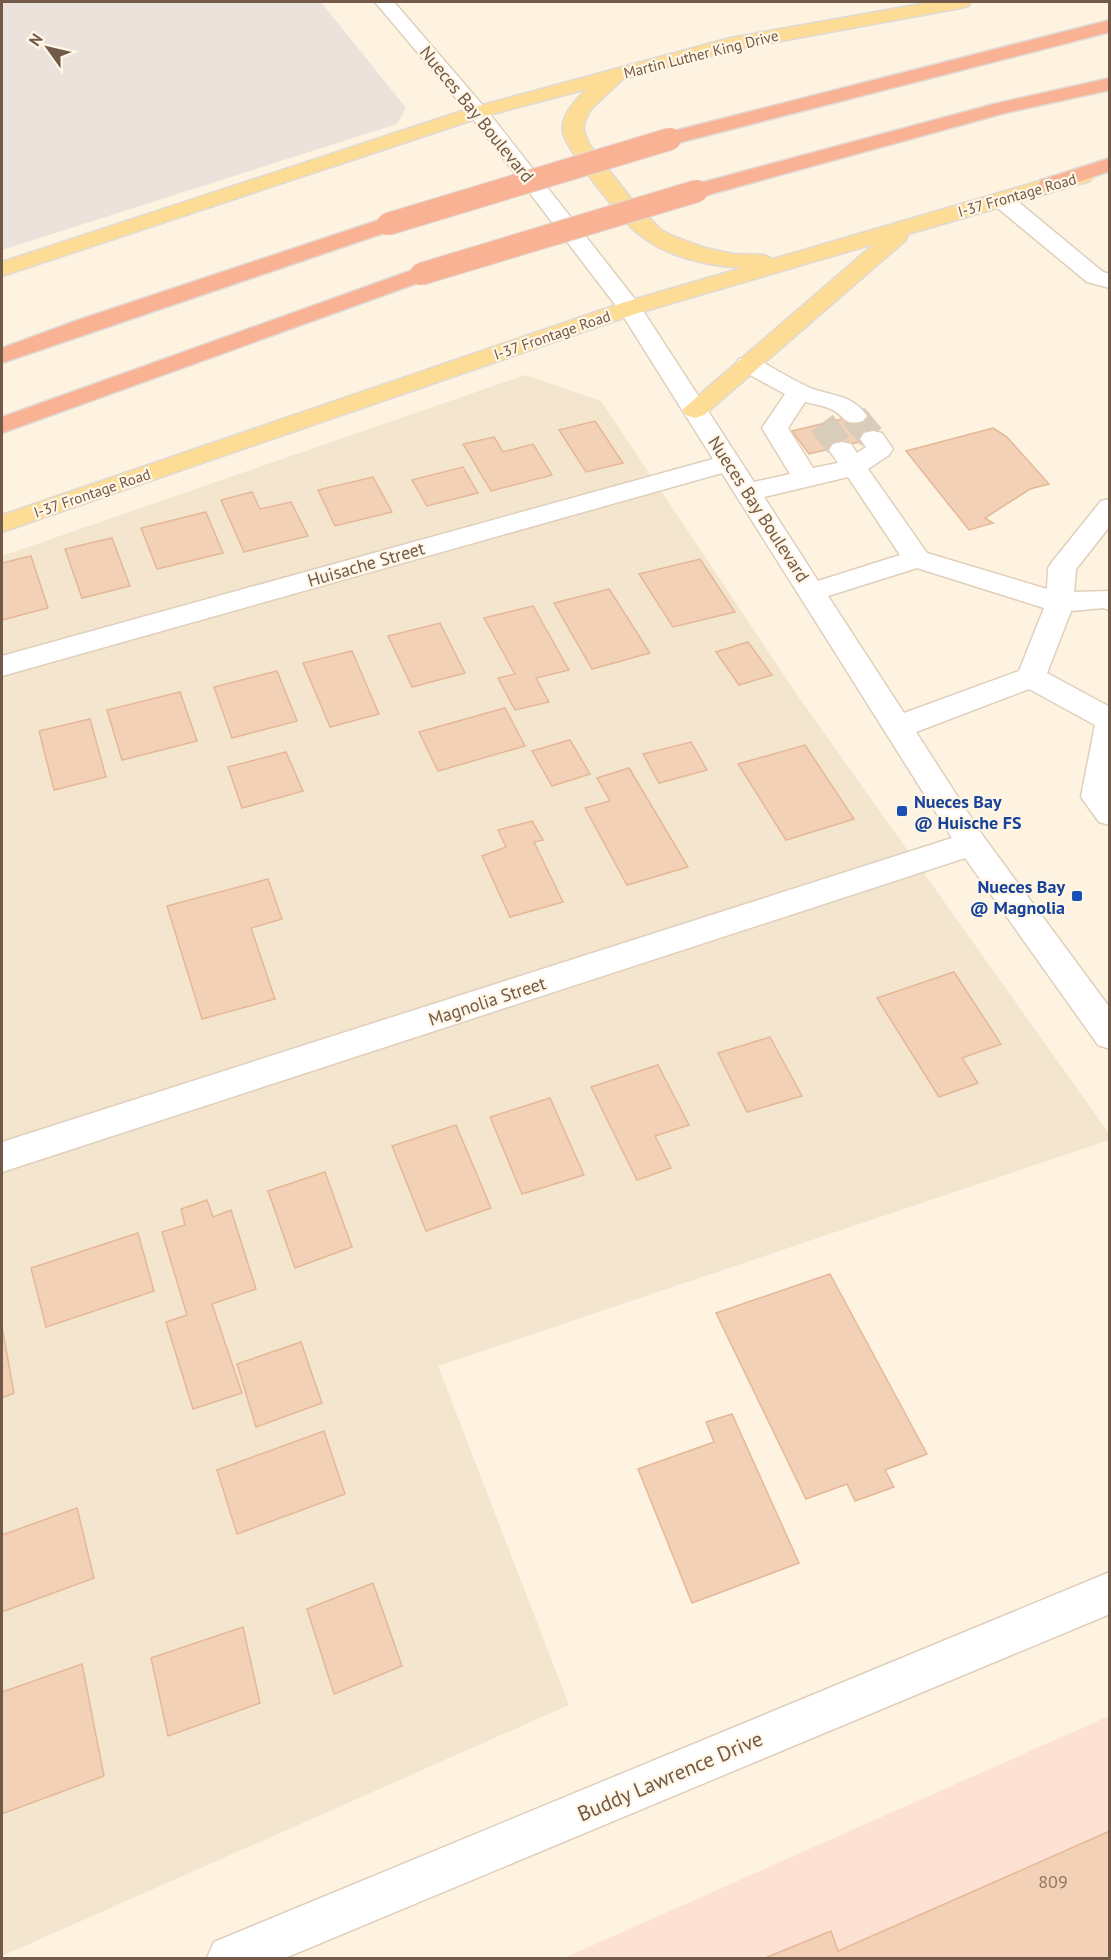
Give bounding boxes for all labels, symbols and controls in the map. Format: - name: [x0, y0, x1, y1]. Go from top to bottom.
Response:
- north arrow: [18, 18, 78, 78]
- street label: Martin Luther King Drive: [622, 26, 780, 82]
- text: N: [24, 30, 47, 50]
- street label: Nueces Bay Boulevard: [415, 41, 539, 187]
- street label: I-37 Frontage Road: [956, 169, 1078, 221]
- street label: I-37 Frontage Road: [491, 306, 613, 364]
- street label: Nueces Bay Boulevard: [703, 432, 815, 586]
- street label: I-37 Frontage Road: [31, 464, 153, 522]
- street label: Huisache Street: [305, 536, 427, 592]
- place label: Nueces Bay @ Huische FS: [914, 790, 1021, 834]
- marker: Nueces Bay @ Huische FS: [895, 804, 909, 818]
- place label: Nueces Bay @ Magnolia: [970, 875, 1065, 919]
- marker: Nueces Bay @ Magnolia: [1070, 889, 1084, 903]
- street label: Magnolia Street: [425, 971, 549, 1031]
- street label: Buddy Lawrence Drive: [573, 1725, 767, 1827]
- house number: 809: [1038, 1870, 1068, 1893]

